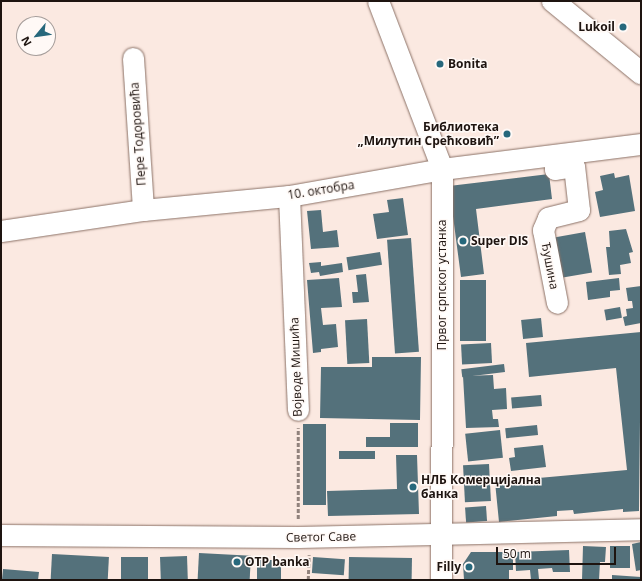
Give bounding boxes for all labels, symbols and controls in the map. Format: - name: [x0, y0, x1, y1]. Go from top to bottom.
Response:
- north arrow: [16, 16, 56, 56]
- place label: Lukoil: [578, 20, 615, 34]
- marker: Lukoil: [618, 22, 628, 32]
- text: N: [17, 34, 35, 49]
- place label: Bonita: [448, 57, 487, 71]
- marker: Bonita: [435, 59, 445, 69]
- street label: Пере Тодоровића: [127, 82, 149, 186]
- place label: Библиотека „Милутин Срећковић”: [357, 120, 499, 148]
- marker: Библиотека „Милутин Срећковић”: [502, 129, 512, 139]
- street label: 10. октобра: [287, 178, 355, 202]
- street label: Првог српског устанка: [435, 219, 449, 351]
- place label: Super DIS: [471, 234, 528, 248]
- marker: Super DIS: [458, 236, 468, 246]
- street label: Ђушина: [538, 241, 562, 291]
- street label: Војводе Мишића: [287, 317, 305, 417]
- place label: НЛБ Комерцијална банка: [421, 473, 541, 501]
- marker: НЛБ Комерцијална банка: [408, 482, 418, 492]
- street label: Светог Саве: [286, 529, 356, 545]
- scale bar: [498, 539, 618, 565]
- text: 50 m: [503, 545, 531, 562]
- place label: OTP banka: [245, 555, 310, 569]
- marker: OTP banka: [232, 557, 242, 567]
- place label: Filly: [437, 560, 461, 574]
- marker: Filly: [464, 562, 474, 572]

